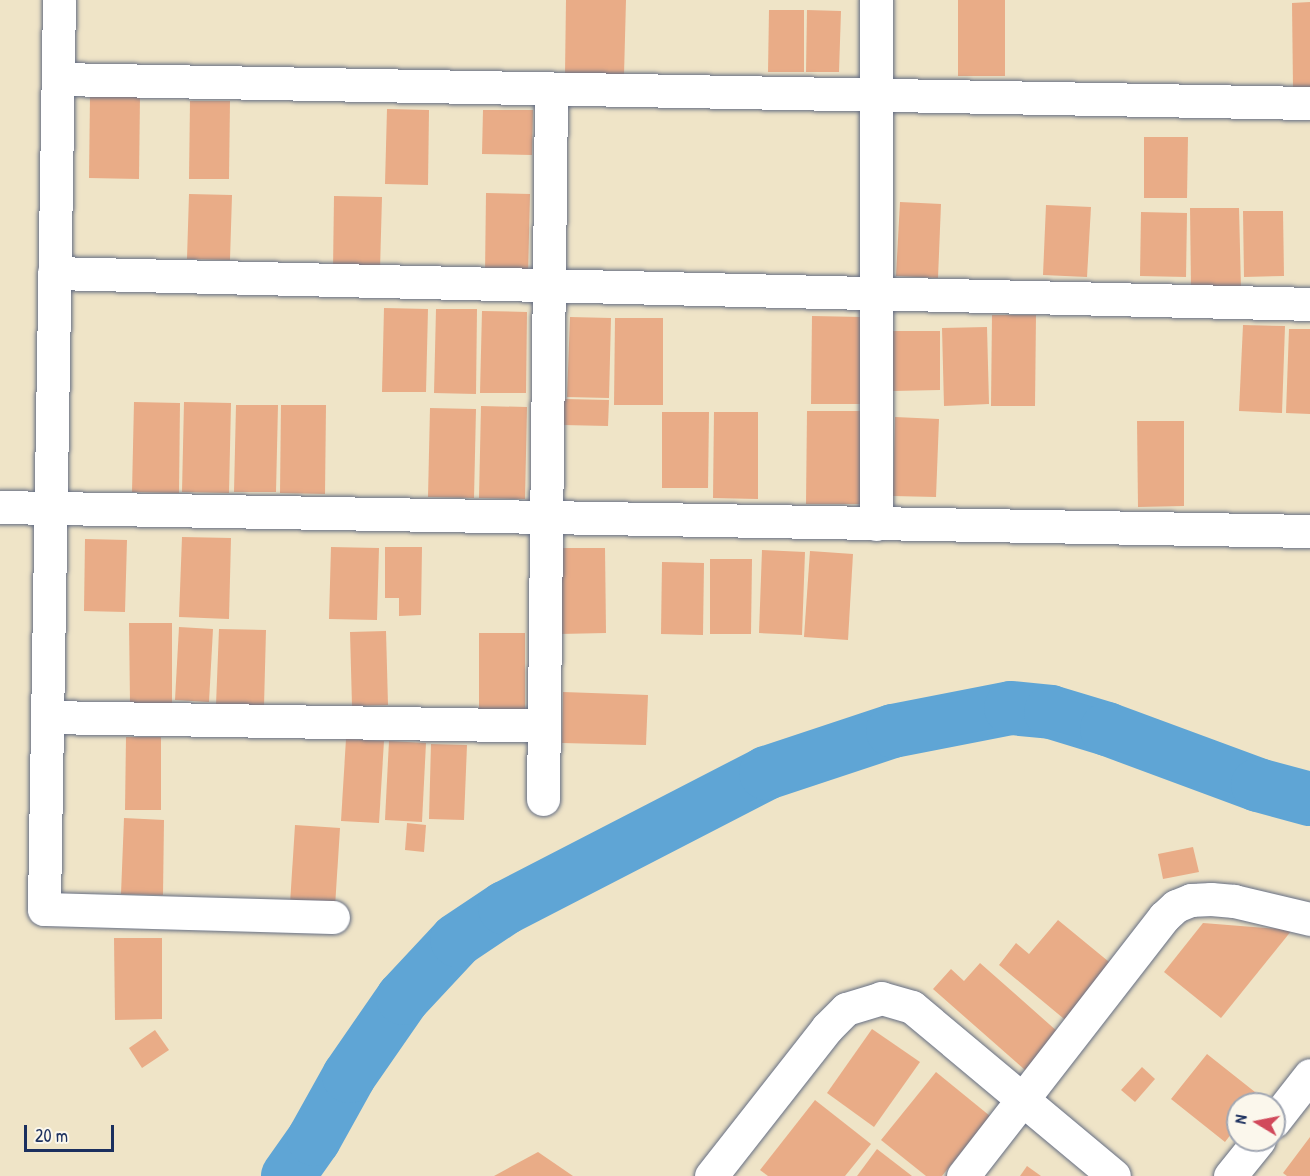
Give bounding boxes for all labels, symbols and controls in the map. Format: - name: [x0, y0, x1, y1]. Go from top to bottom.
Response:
- north arrow: [1226, 1092, 1286, 1152]
- scale bar: [27, 1113, 117, 1151]
- text: N: [1229, 1113, 1252, 1125]
- text: 20 m: [35, 1123, 68, 1148]

